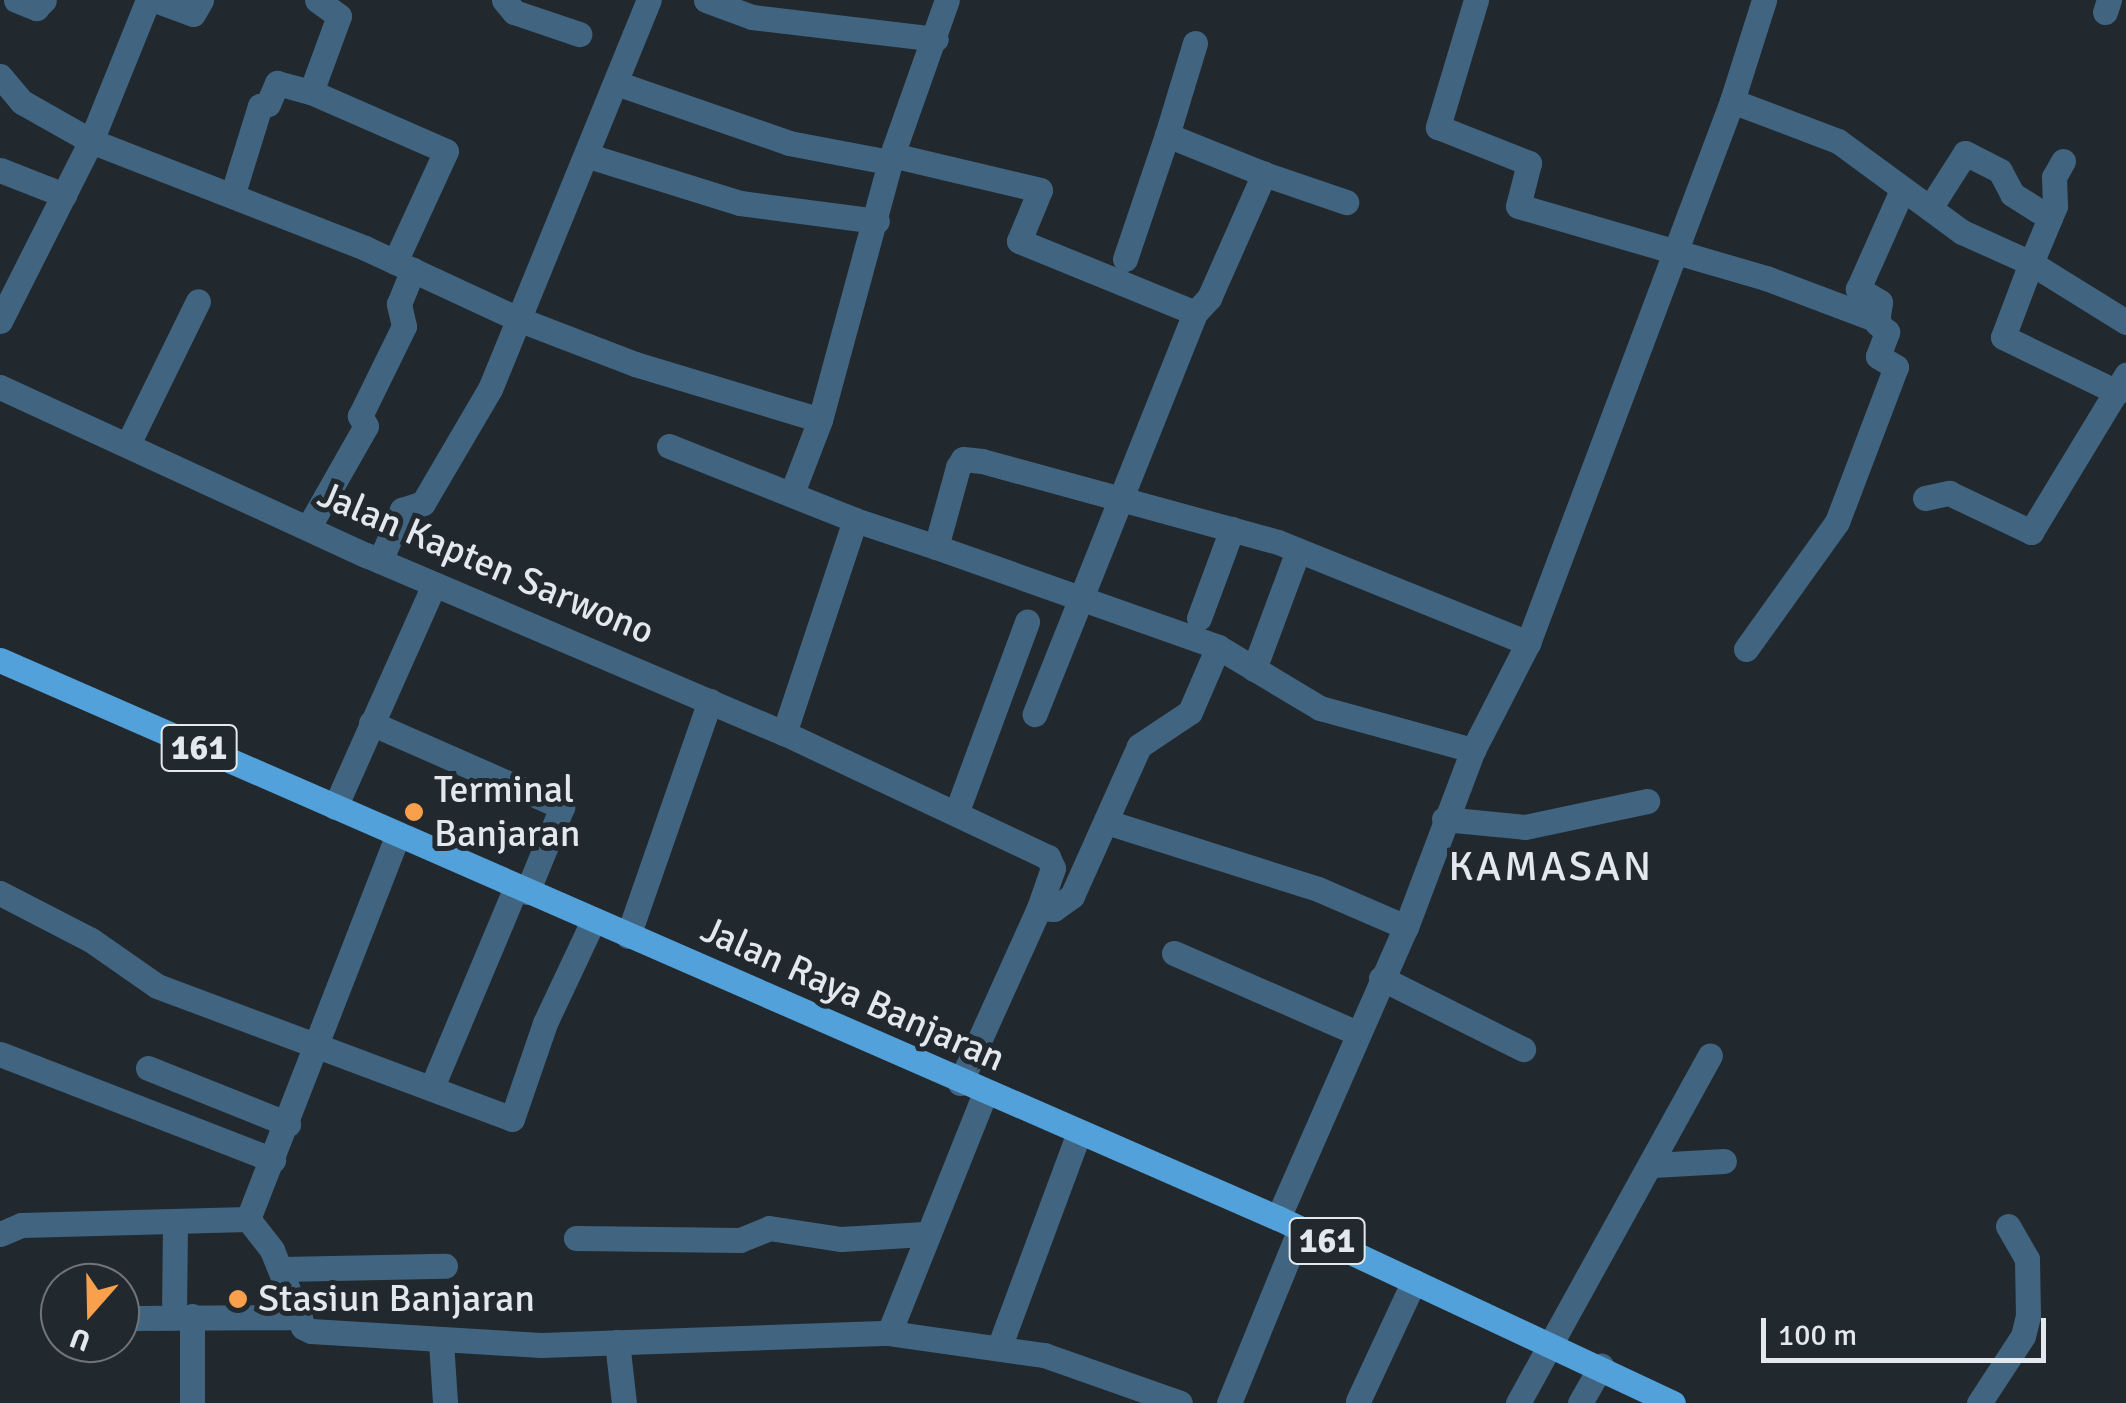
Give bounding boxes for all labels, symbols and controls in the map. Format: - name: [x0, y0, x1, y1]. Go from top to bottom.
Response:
- street label: Jalan Kapten Sarwono: [311, 472, 661, 654]
- road number: 161: [159, 718, 239, 778]
- place label: Terminal Banjaran: [434, 767, 581, 856]
- marker: Terminal Banjaran: [403, 801, 425, 823]
- district label: KAMASAN: [1448, 842, 1654, 892]
- street label: Jalan Raya Banjaran: [694, 907, 1012, 1081]
- road number: 161: [1287, 1211, 1367, 1271]
- north arrow: [40, 1263, 140, 1363]
- place label: Stasiun Banjaran: [258, 1276, 535, 1322]
- marker: Stasiun Banjaran: [227, 1288, 249, 1310]
- scale bar: [1766, 1298, 2051, 1360]
- text: 100 m: [1778, 1317, 1857, 1354]
- text: U: [66, 1320, 95, 1359]

